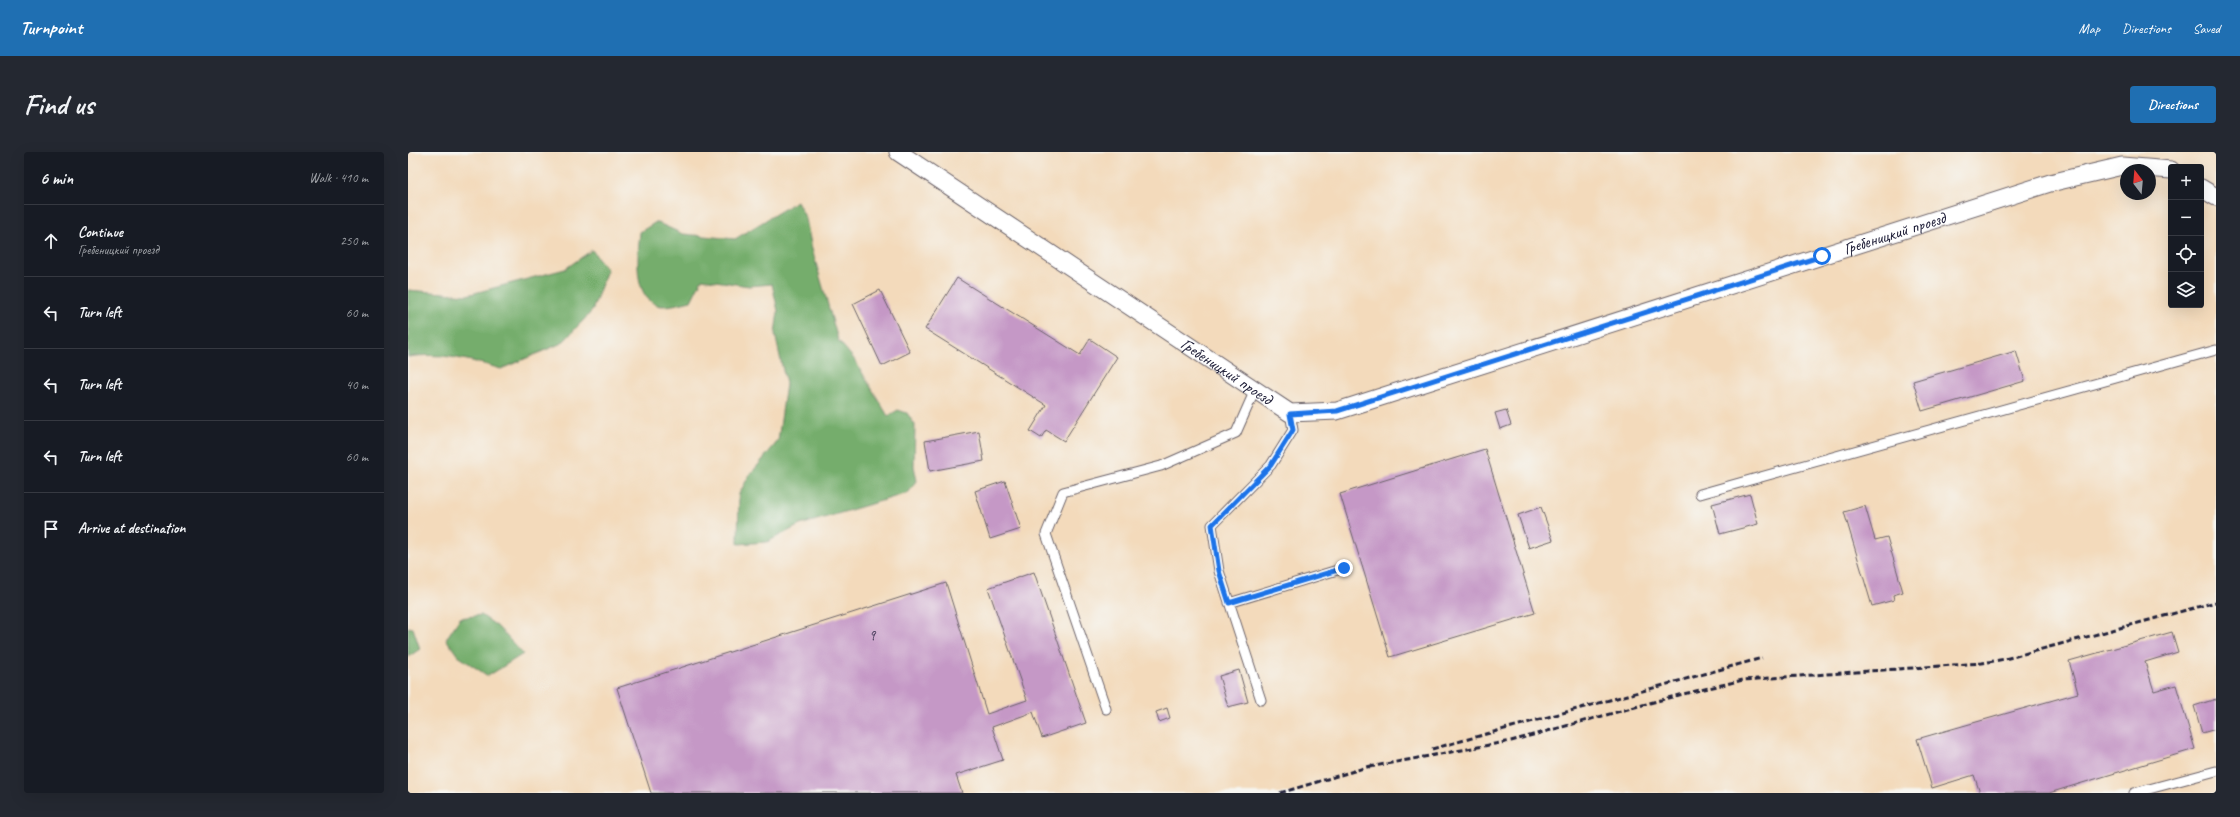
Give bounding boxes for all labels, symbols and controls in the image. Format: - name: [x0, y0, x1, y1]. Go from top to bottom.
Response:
- text: Turnpoint: [20, 16, 82, 40]
- text: Map: [2079, 20, 2100, 37]
- text: Directions: [2122, 20, 2171, 37]
- text: Saved: [2193, 20, 2220, 37]
- button: Directions: [2130, 86, 2216, 123]
- text: Find us: [24, 87, 94, 122]
- north arrow: [2120, 164, 2156, 200]
- map controls: [2168, 164, 2204, 308]
- button: +: [2168, 164, 2204, 200]
- text: 6 min: [40, 168, 73, 189]
- text: Walk · 410 m: [309, 170, 368, 186]
- button: −: [2168, 200, 2204, 236]
- street label: Гребеницкий проезд: [1841, 207, 1950, 259]
- text: Continue: [78, 223, 123, 242]
- icon: ahead: [40, 230, 62, 252]
- text: 250 m: [340, 233, 368, 249]
- button: locate: [2168, 236, 2204, 272]
- text: Гребеницкий проезд: [78, 242, 159, 258]
- route start: [1813, 247, 1831, 265]
- button: layers: [2168, 272, 2204, 308]
- icon: left: [40, 302, 62, 324]
- text: Turn left: [78, 303, 121, 322]
- text: 60 m: [346, 305, 368, 321]
- street label: Гребеницкий проезд: [1177, 333, 1278, 410]
- icon: left: [40, 374, 62, 396]
- text: Turn left: [78, 375, 121, 394]
- text: 40 m: [346, 377, 368, 393]
- icon: left: [40, 446, 62, 468]
- text: Turn left: [78, 447, 121, 466]
- text: 60 m: [346, 449, 368, 465]
- icon: arrive: [40, 518, 62, 540]
- text: Arrive at destination: [78, 519, 185, 538]
- route end: [1335, 559, 1353, 577]
- house number: 9: [869, 626, 877, 645]

